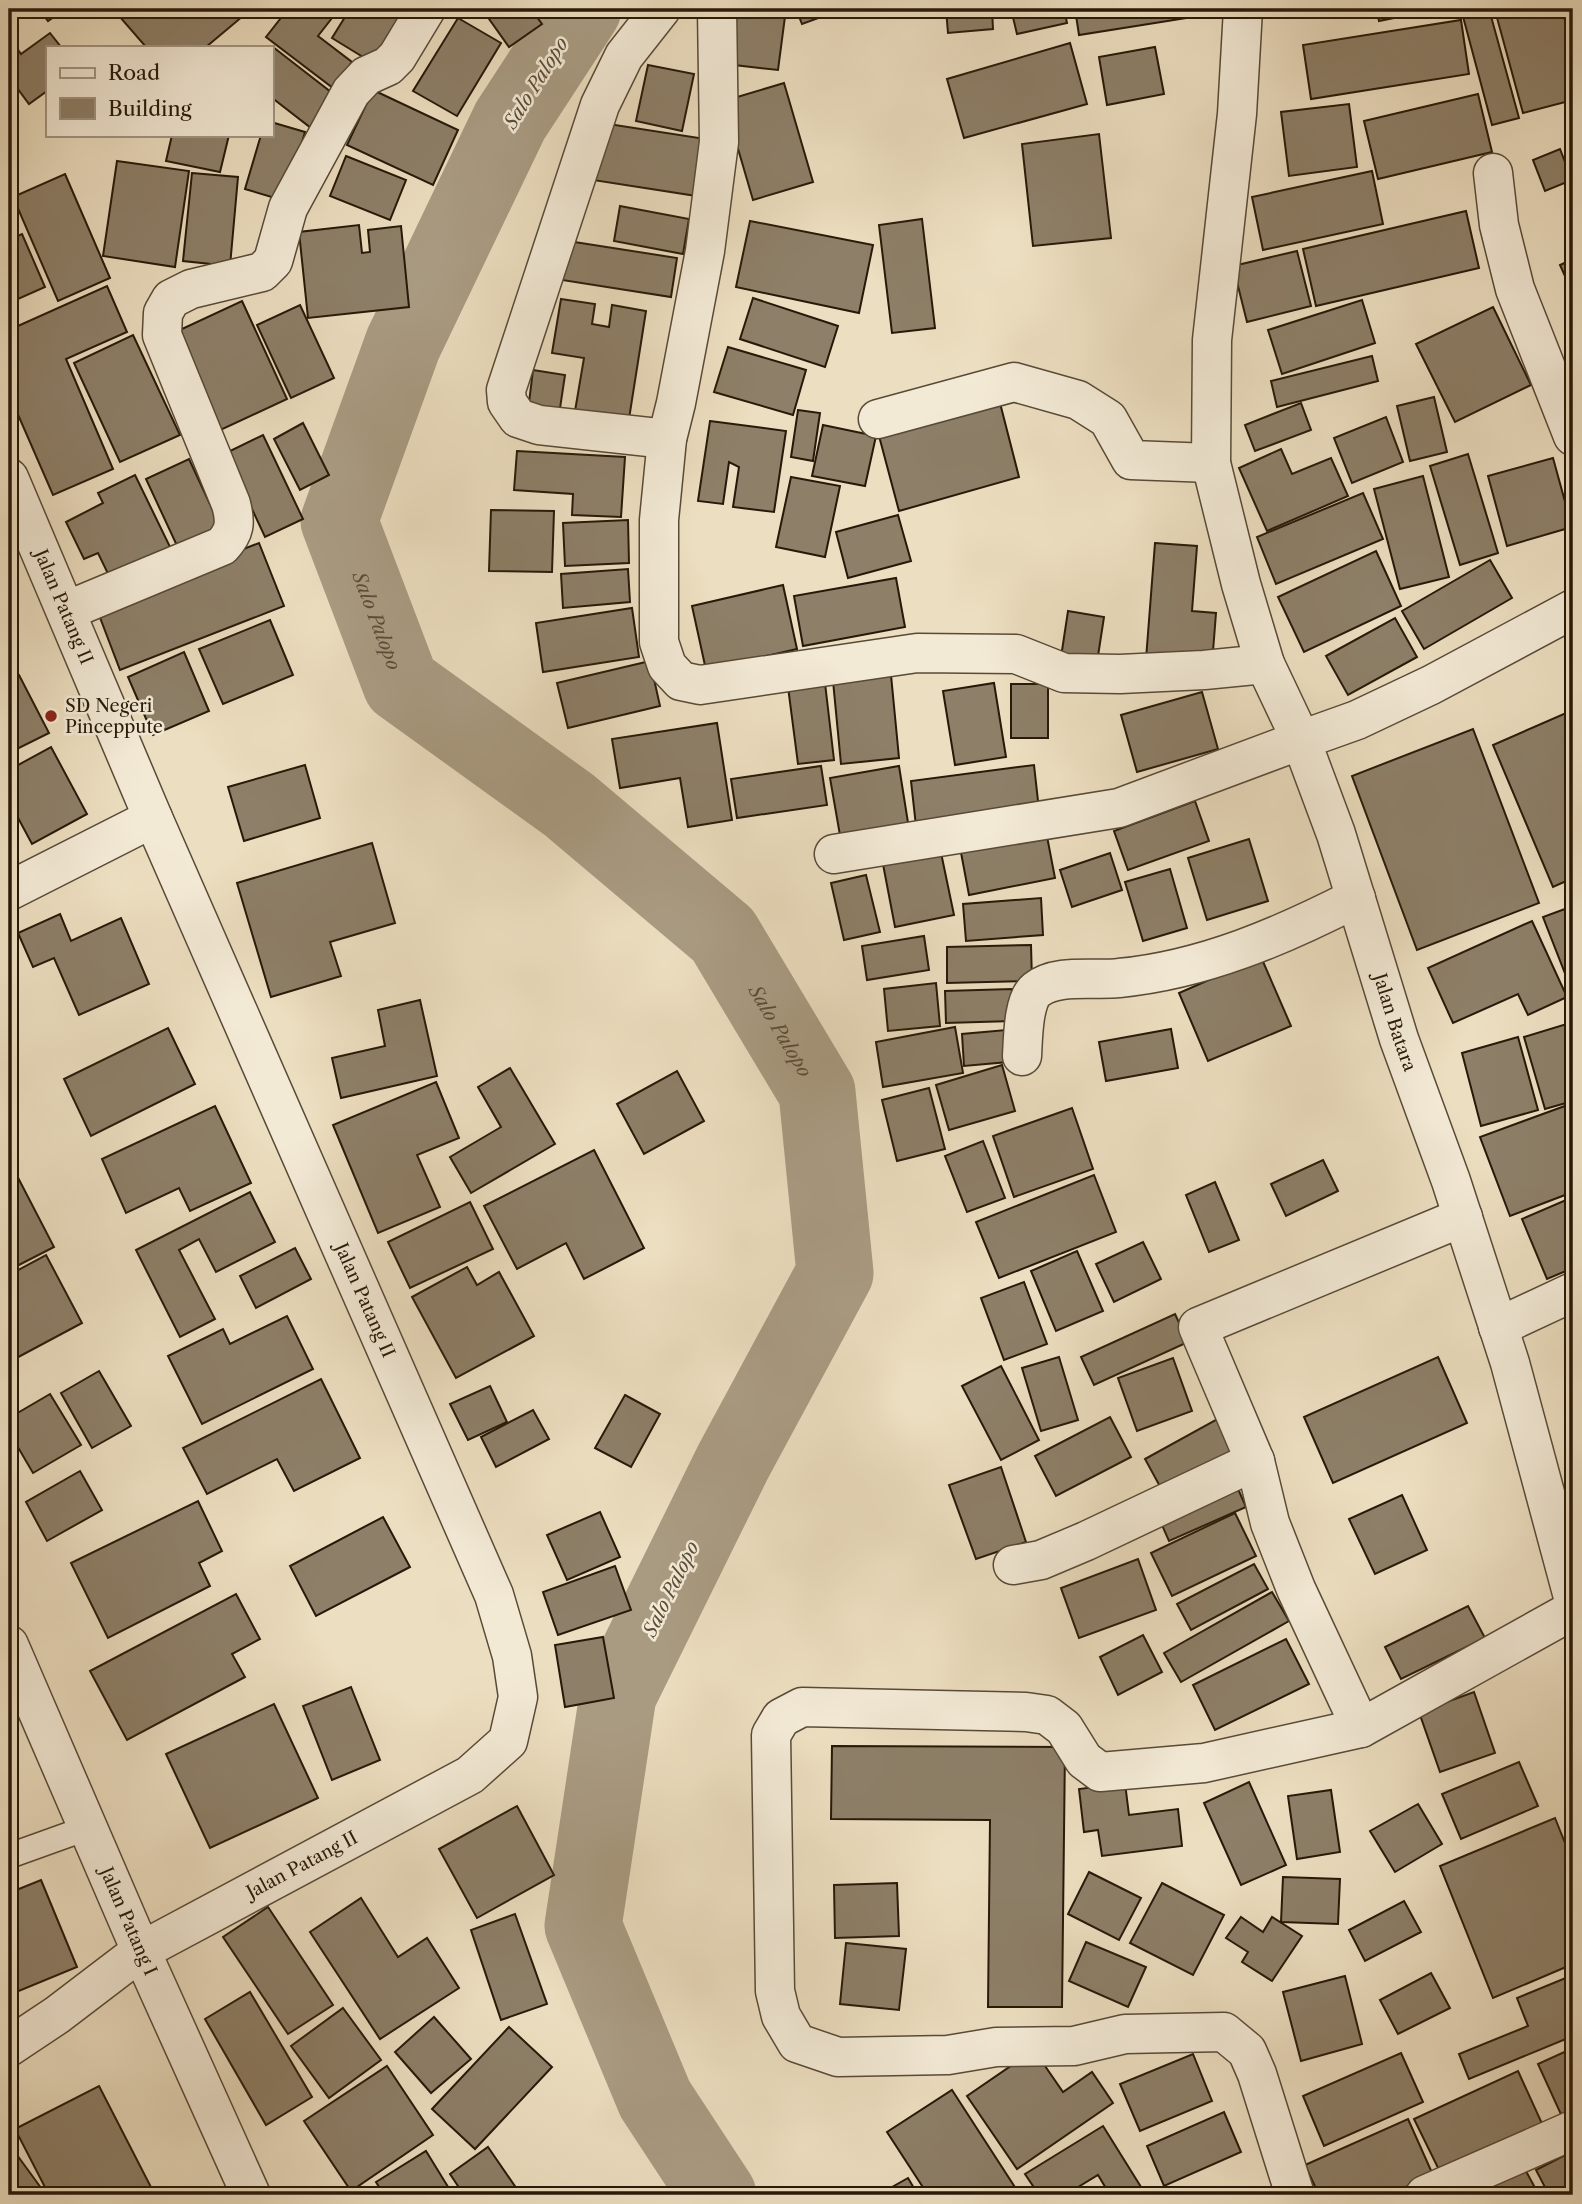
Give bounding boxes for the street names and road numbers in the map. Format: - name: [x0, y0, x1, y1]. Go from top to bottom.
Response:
- street label: Jalan Patang II: [28, 543, 98, 668]
- street label: Jalan Batara: [1368, 968, 1421, 1075]
- street label: Jalan Patang II: [329, 1237, 399, 1361]
- street label: Jalan Patang II: [240, 1826, 361, 1905]
- street label: Jalan Patang I: [94, 1861, 162, 1979]

